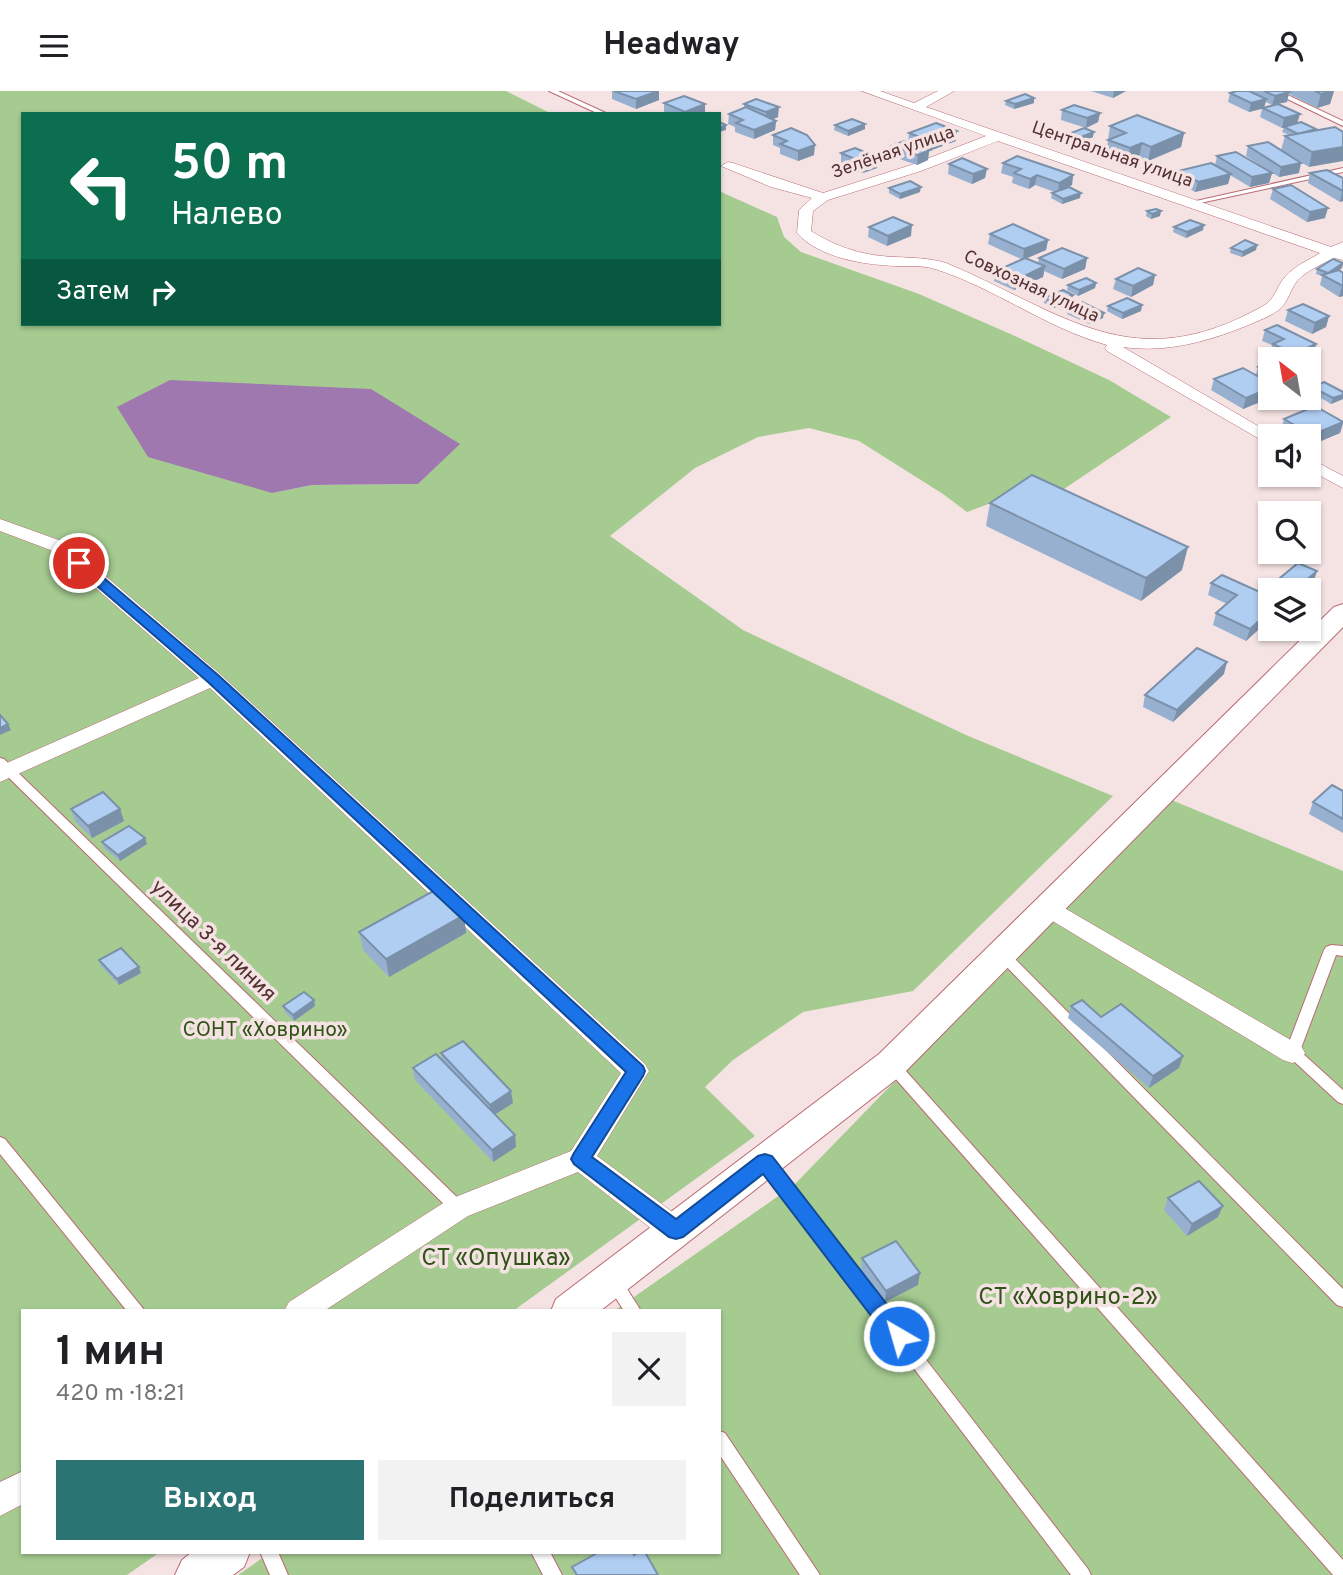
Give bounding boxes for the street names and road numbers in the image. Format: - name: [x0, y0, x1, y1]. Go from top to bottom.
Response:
- street label: Центральная улица: [1028, 117, 1196, 193]
- street label: Зелёная улица: [828, 121, 958, 185]
- street label: Совхозная улица: [959, 245, 1103, 329]
- street label: улица 3-я линия: [144, 874, 282, 1008]

